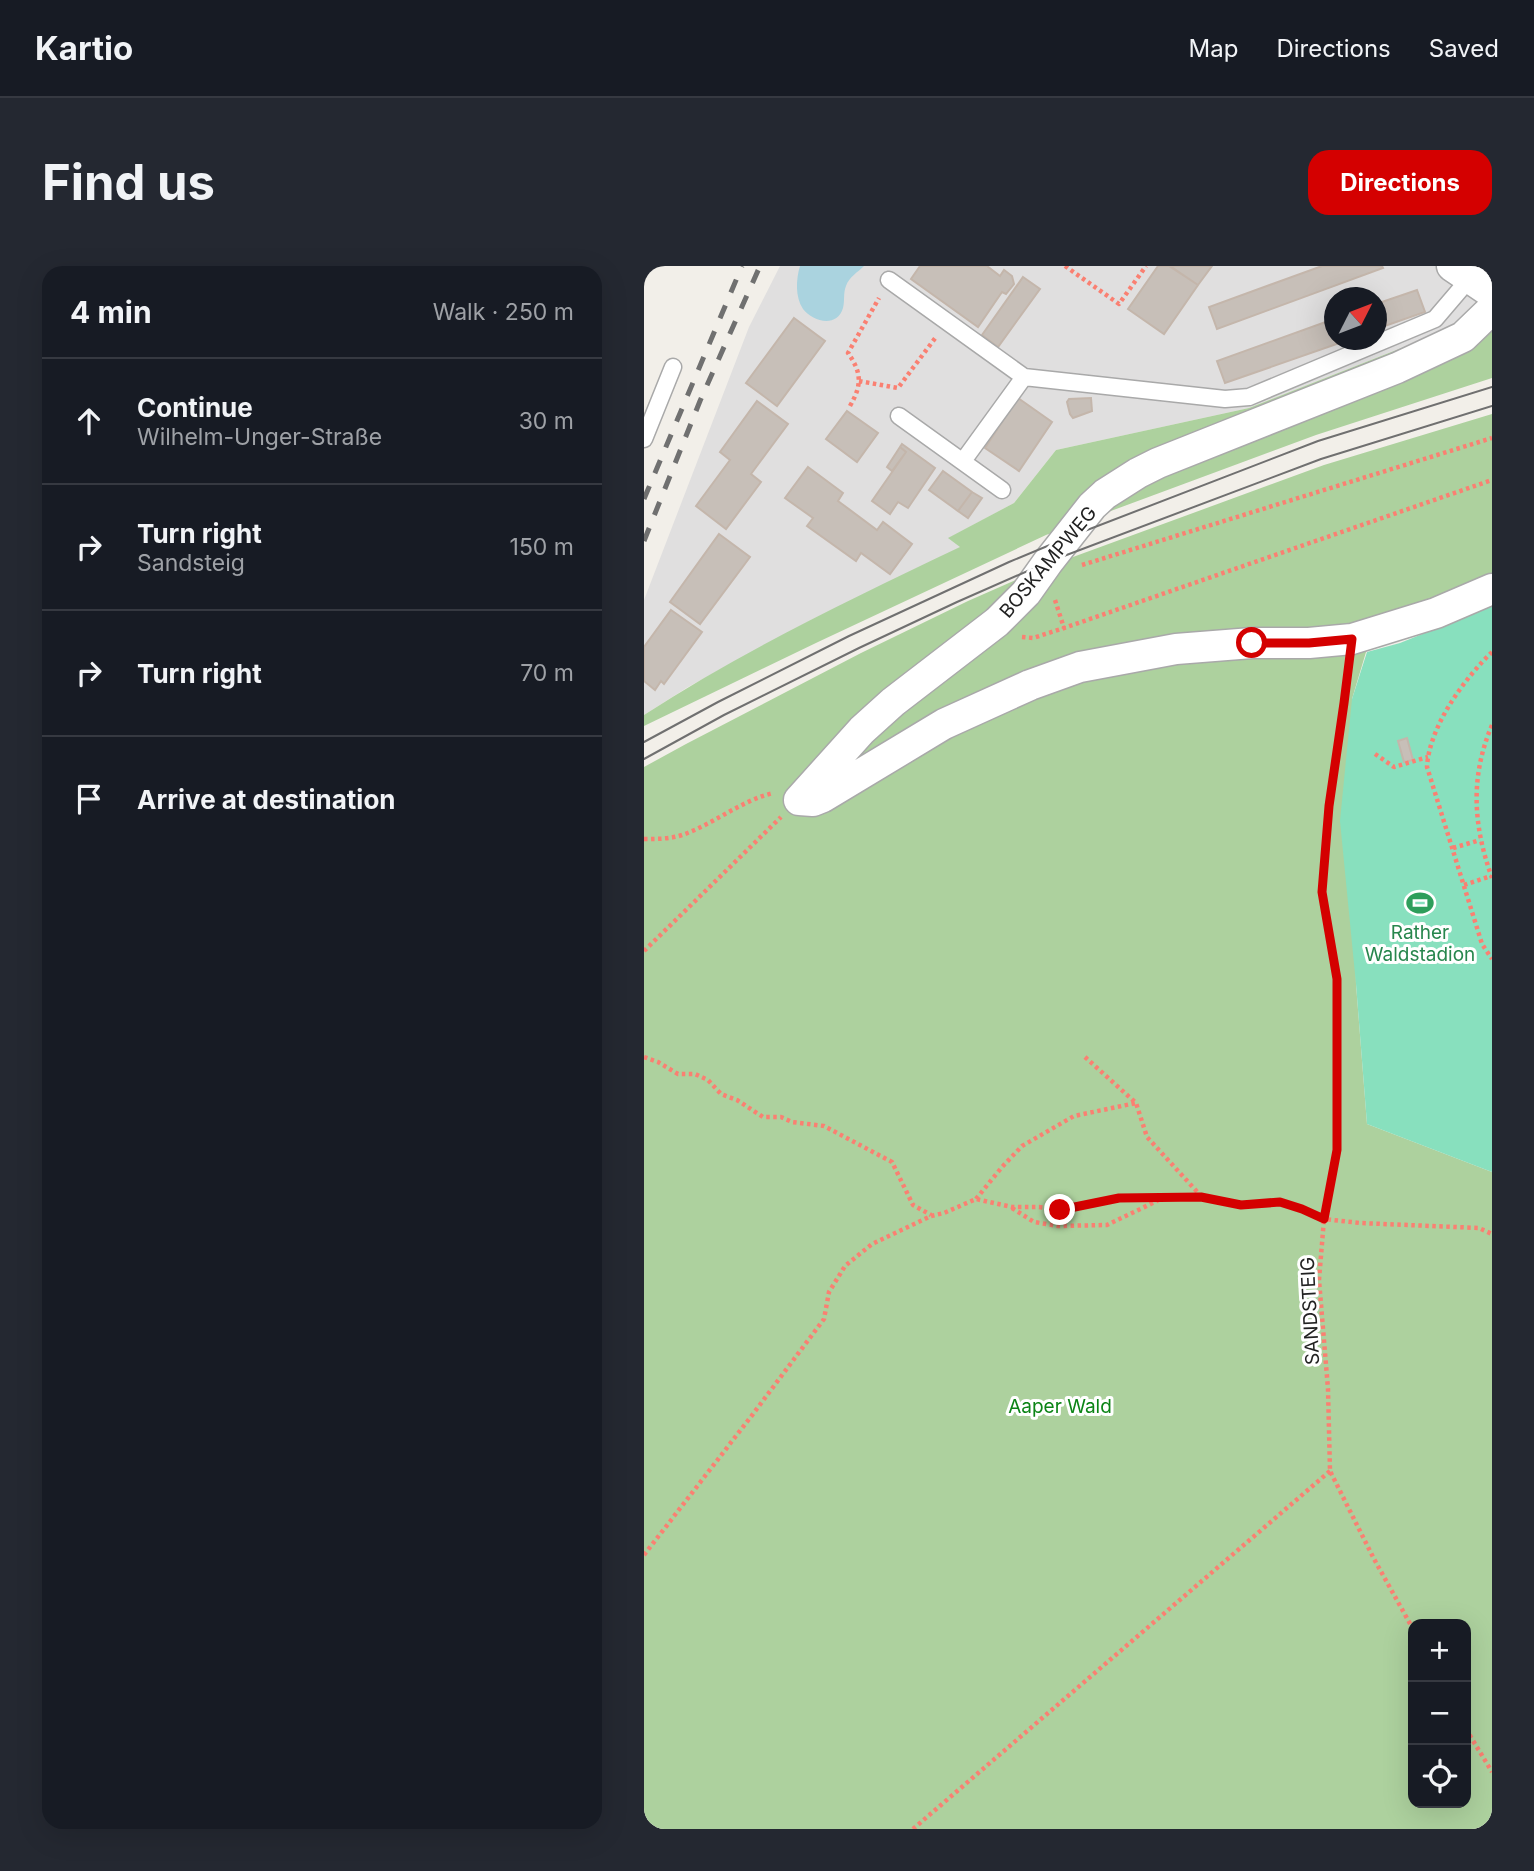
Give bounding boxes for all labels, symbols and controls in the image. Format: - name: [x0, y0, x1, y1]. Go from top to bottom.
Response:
- text: Kartio: [35, 28, 133, 68]
- text: Map: [1189, 34, 1238, 63]
- text: Directions: [1276, 34, 1391, 63]
- text: Saved: [1429, 34, 1499, 63]
- button: Directions: [1308, 150, 1492, 215]
- text: Find us: [42, 153, 215, 212]
- north arrow: [1324, 287, 1387, 350]
- text: 4 min: [70, 294, 152, 330]
- text: Walk · 250 m: [433, 298, 574, 326]
- text: Continue: [137, 392, 253, 423]
- icon: ahead: [70, 402, 108, 440]
- text: 30 m: [519, 407, 574, 435]
- text: Wilhelm-Unger-Straße: [137, 423, 382, 451]
- street label: BOSKAMPWEG: [995, 502, 1101, 622]
- text: Turn right: [137, 518, 262, 549]
- icon: right: [70, 528, 108, 566]
- text: 150 m: [510, 533, 574, 561]
- text: Sandsteig: [137, 549, 245, 577]
- route start: [1236, 627, 1267, 658]
- icon: right: [70, 654, 108, 692]
- text: Turn right: [137, 658, 262, 689]
- text: 70 m: [520, 659, 574, 687]
- icon: arrive: [70, 780, 108, 818]
- text: Arrive at destination: [137, 784, 396, 815]
- sports icon: Rather Waldstadion: [1405, 888, 1435, 918]
- place label: Rather Waldstadion: [1365, 921, 1475, 966]
- route end: [1044, 1194, 1075, 1225]
- street label: SANDSTEIG: [1296, 1256, 1324, 1366]
- park label: Aaper Wald: [1008, 1395, 1112, 1418]
- map controls: [1408, 1619, 1471, 1808]
- button: +: [1408, 1619, 1471, 1682]
- button: −: [1408, 1682, 1471, 1745]
- button: locate: [1408, 1745, 1471, 1808]

